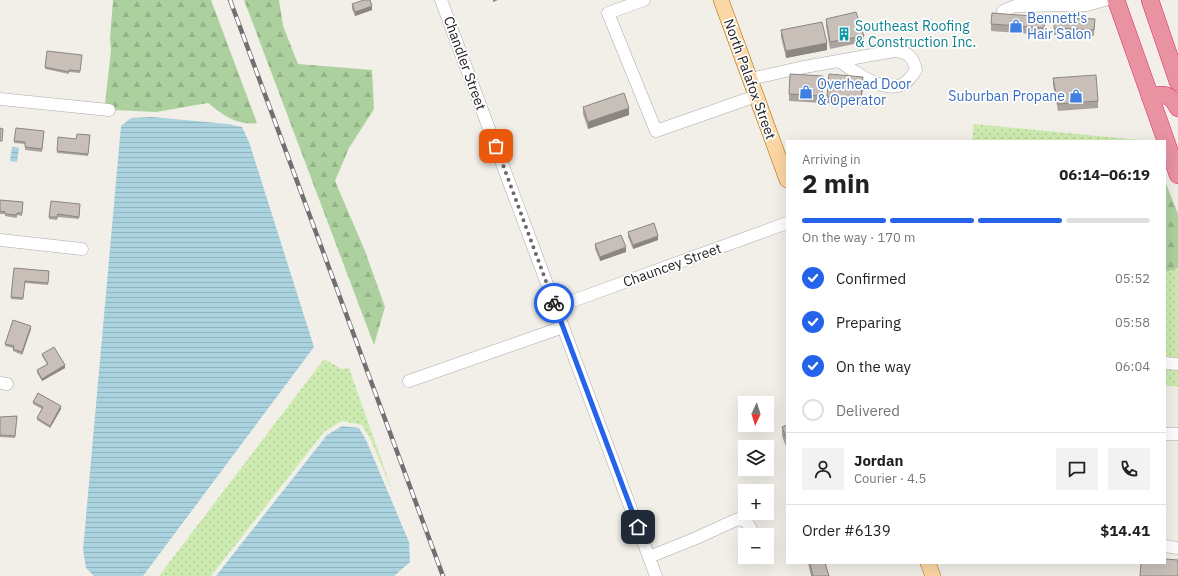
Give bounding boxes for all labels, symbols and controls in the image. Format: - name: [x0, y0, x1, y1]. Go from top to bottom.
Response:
- place label: Bennett's Hair Salon: [1027, 9, 1092, 43]
- street label: Chandler Street: [440, 14, 490, 112]
- street label: North Palafox Street: [720, 16, 780, 142]
- place label: Southeast Roofing & Construction Inc.: [855, 17, 976, 51]
- shop icon: Bennett's Hair Salon: [1008, 18, 1024, 34]
- building icon: Southeast Roofing & Construction Inc.: [836, 26, 852, 42]
- place label: Overhead Door & Operator: [817, 75, 911, 109]
- shop icon: Overhead Door & Operator: [798, 84, 814, 100]
- place label: Suburban Propane: [948, 87, 1065, 105]
- shop icon: Suburban Propane: [1068, 88, 1084, 104]
- pin: [479, 129, 513, 163]
- icon: bag: [485, 135, 507, 157]
- text: Arriving in: [802, 151, 861, 168]
- text: 06:14–06:19: [1059, 165, 1150, 184]
- text: 2 min: [802, 166, 870, 200]
- text: On the way · 170 m: [802, 229, 915, 246]
- street label: Chauncey Street: [620, 239, 724, 291]
- icon: check: [802, 267, 824, 289]
- text: Confirmed: [836, 269, 906, 288]
- text: 05:52: [1115, 270, 1150, 287]
- courier: [534, 283, 574, 323]
- icon: bike: [543, 292, 565, 314]
- icon: check: [802, 311, 824, 333]
- text: Preparing: [836, 313, 901, 332]
- text: 05:58: [1115, 314, 1150, 331]
- icon: check: [802, 355, 824, 377]
- text: On the way: [836, 357, 911, 376]
- text: 06:04: [1115, 358, 1150, 375]
- north arrow: [738, 396, 774, 432]
- map controls: [738, 396, 774, 564]
- text: Delivered: [836, 401, 900, 420]
- button: layers: [738, 440, 774, 476]
- button: person: [802, 448, 844, 490]
- button: chat: [1056, 448, 1098, 490]
- button: phone: [1108, 448, 1150, 490]
- text: Jordan: [854, 451, 903, 470]
- text: Courier · 4.5: [854, 470, 926, 487]
- button: +: [738, 484, 774, 520]
- pin: [621, 510, 655, 544]
- icon: home: [627, 516, 649, 538]
- text: Order #6139: [802, 521, 891, 540]
- text: $14.41: [1100, 521, 1150, 540]
- button: −: [738, 528, 774, 564]

